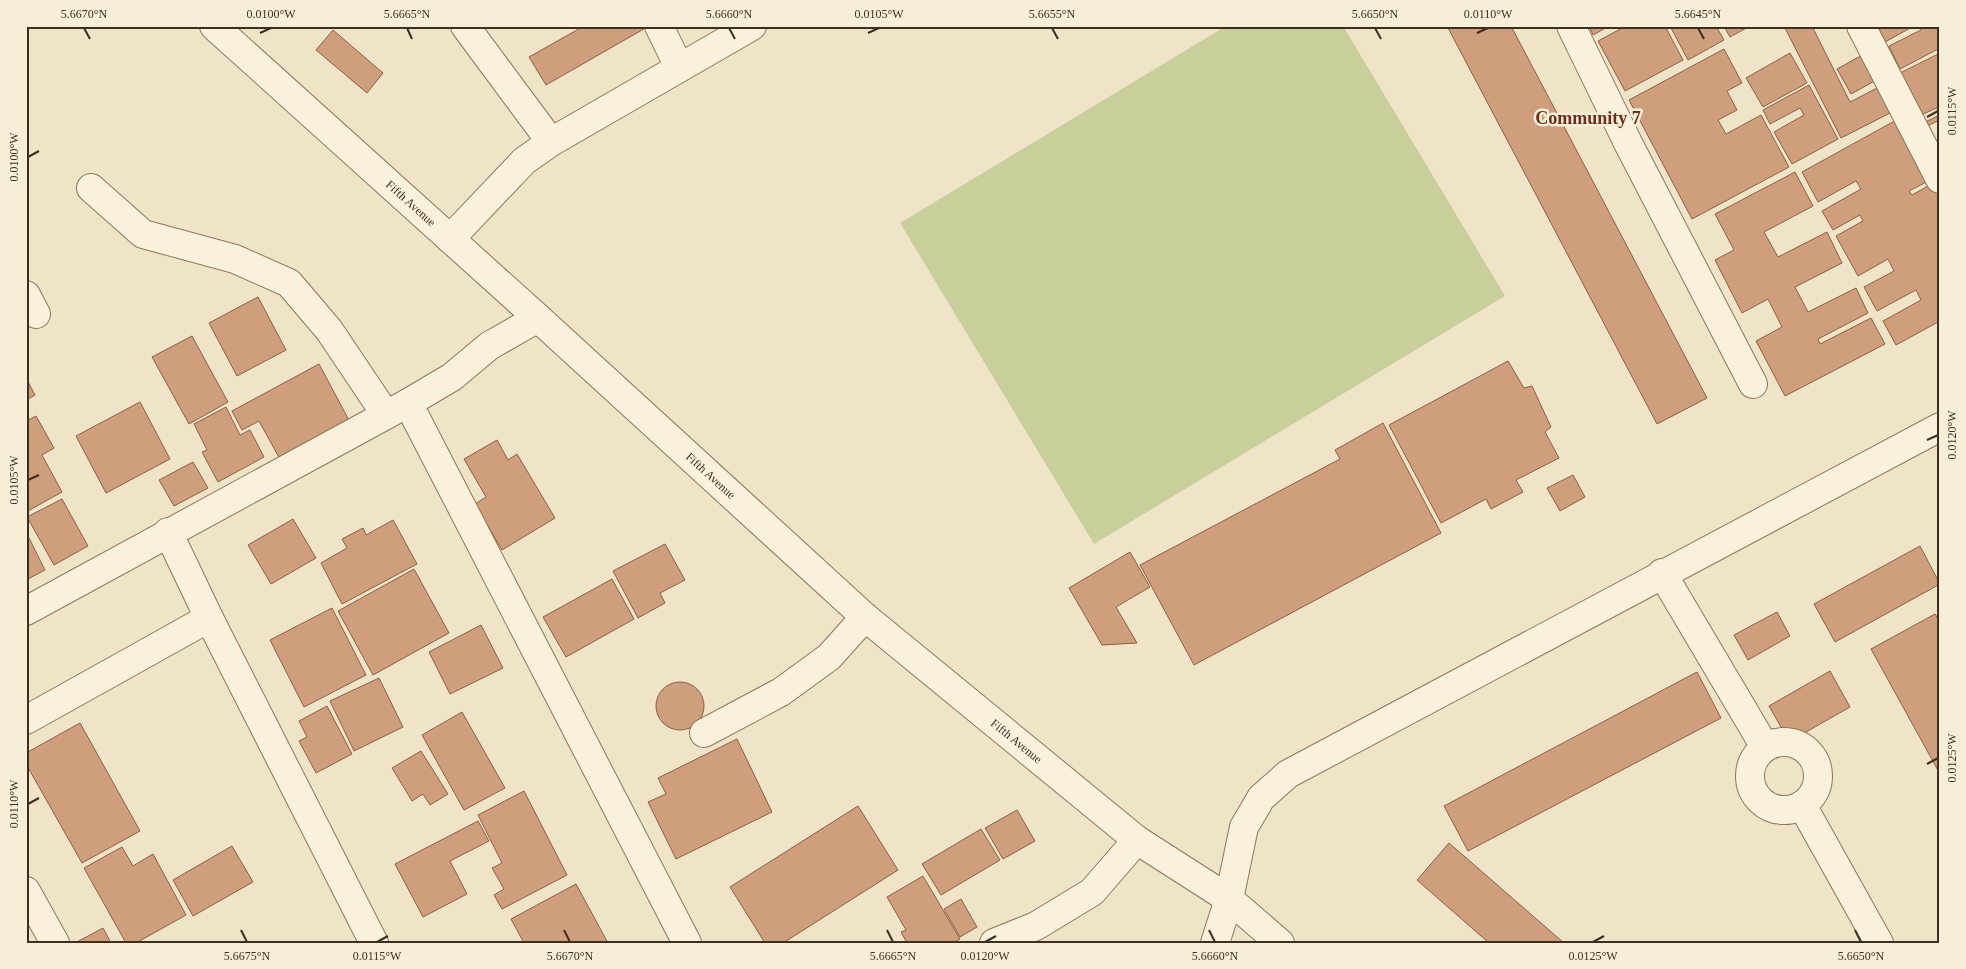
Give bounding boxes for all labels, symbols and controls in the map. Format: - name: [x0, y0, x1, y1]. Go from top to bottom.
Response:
- text: 5.6670°N: [61, 7, 108, 21]
- text: 0.0100°W: [246, 7, 296, 21]
- text: 5.6665°N: [384, 7, 431, 21]
- text: 5.6660°N: [706, 7, 753, 21]
- text: 0.0105°W: [854, 7, 904, 21]
- text: 5.6655°N: [1029, 7, 1076, 21]
- text: 5.6650°N: [1352, 7, 1399, 21]
- text: 0.0110°W: [1464, 7, 1513, 21]
- text: 5.6645°N: [1675, 7, 1722, 21]
- text: 0.0115°W: [1945, 86, 1959, 135]
- district label: Community 7: [1535, 108, 1641, 128]
- text: 0.0100°W: [7, 132, 21, 182]
- street label: Fifth Avenue: [383, 177, 439, 229]
- text: 0.0120°W: [1945, 410, 1959, 460]
- street label: Fifth Avenue: [683, 450, 738, 502]
- text: 0.0105°W: [7, 455, 21, 505]
- street label: Fifth Avenue: [988, 716, 1045, 766]
- text: 0.0125°W: [1945, 733, 1959, 783]
- text: 0.0110°W: [7, 779, 21, 828]
- text: 5.6675°N: [224, 949, 271, 963]
- text: 0.0115°W: [353, 949, 402, 963]
- text: 5.6670°N: [547, 949, 594, 963]
- text: 5.6665°N: [870, 949, 917, 963]
- text: 0.0120°W: [960, 949, 1010, 963]
- text: 5.6660°N: [1192, 949, 1239, 963]
- text: 0.0125°W: [1568, 949, 1618, 963]
- text: 5.6650°N: [1838, 949, 1885, 963]

